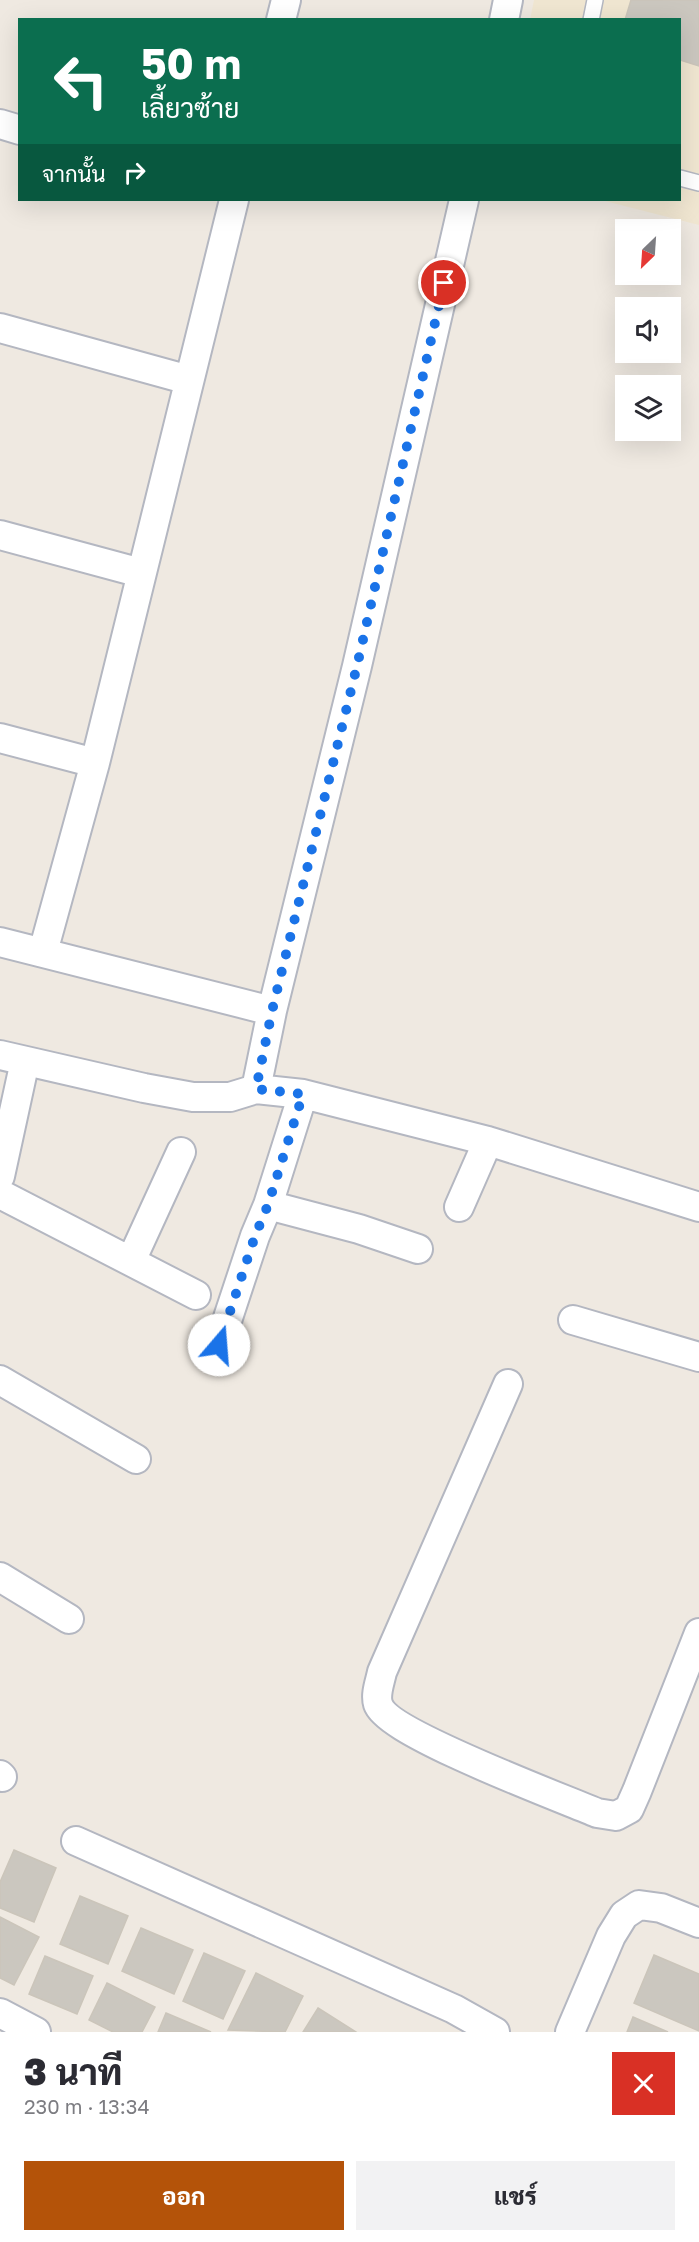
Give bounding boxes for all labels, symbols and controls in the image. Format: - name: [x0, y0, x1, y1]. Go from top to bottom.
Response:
- text: 50 m: [141, 38, 241, 88]
- icon: left: [42, 42, 120, 120]
- text: เลี้ยวซ้าย: [141, 92, 239, 124]
- icon: right: [118, 156, 151, 189]
- text: จากนั้น: [42, 160, 106, 187]
- north arrow: [615, 219, 681, 285]
- map controls: [615, 219, 681, 441]
- pin: [418, 257, 469, 308]
- icon: arrive: [427, 266, 460, 299]
- button: sound: [615, 297, 681, 363]
- button: layers: [615, 375, 681, 441]
- position arrow: [187, 1313, 251, 1377]
- text: 3 นาที: [24, 2050, 123, 2093]
- button: close: [612, 2052, 675, 2115]
- text: 230 m · 13:34: [24, 2094, 150, 2118]
- button: ออก: [24, 2161, 344, 2230]
- button: แชร์: [356, 2161, 675, 2230]

